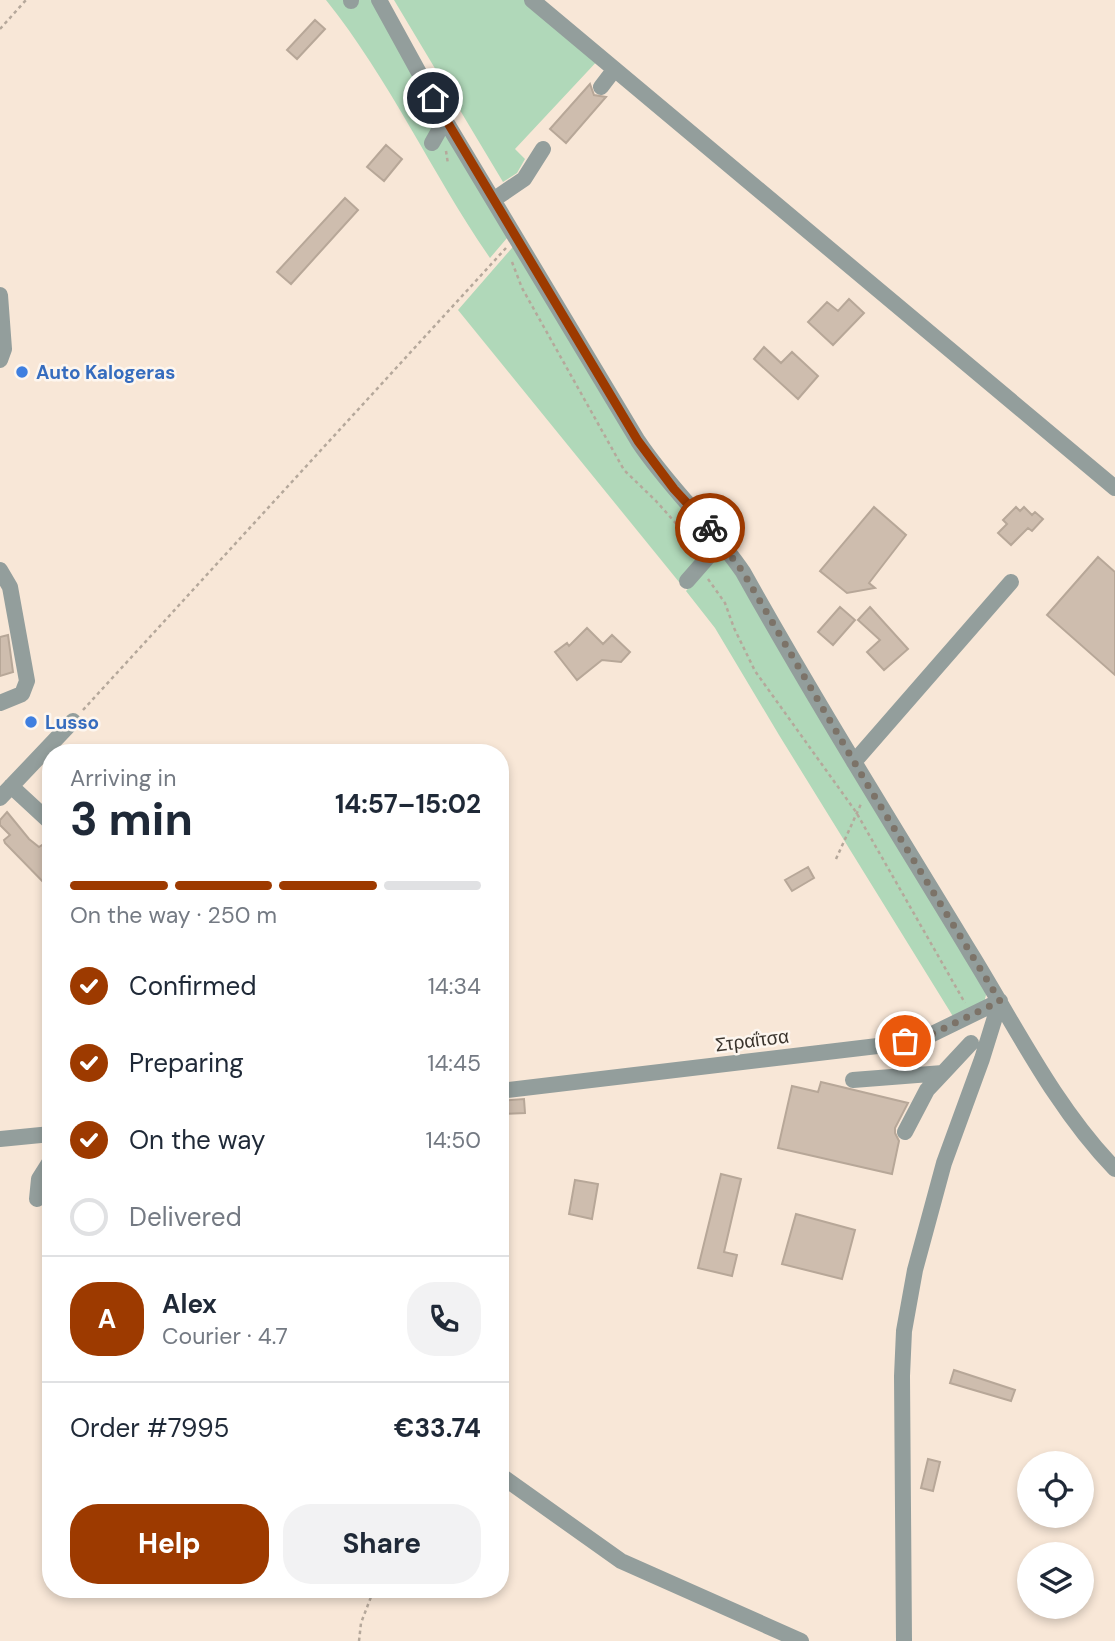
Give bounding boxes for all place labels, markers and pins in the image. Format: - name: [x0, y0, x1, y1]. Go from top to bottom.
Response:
- pin: [403, 68, 463, 128]
- place label: Auto Kalogeras: [36, 360, 175, 385]
- marker: Auto Kalogeras: [14, 364, 30, 380]
- place label: Lusso: [45, 710, 99, 735]
- marker: Lusso: [23, 714, 39, 730]
- pin: [875, 1011, 935, 1071]

